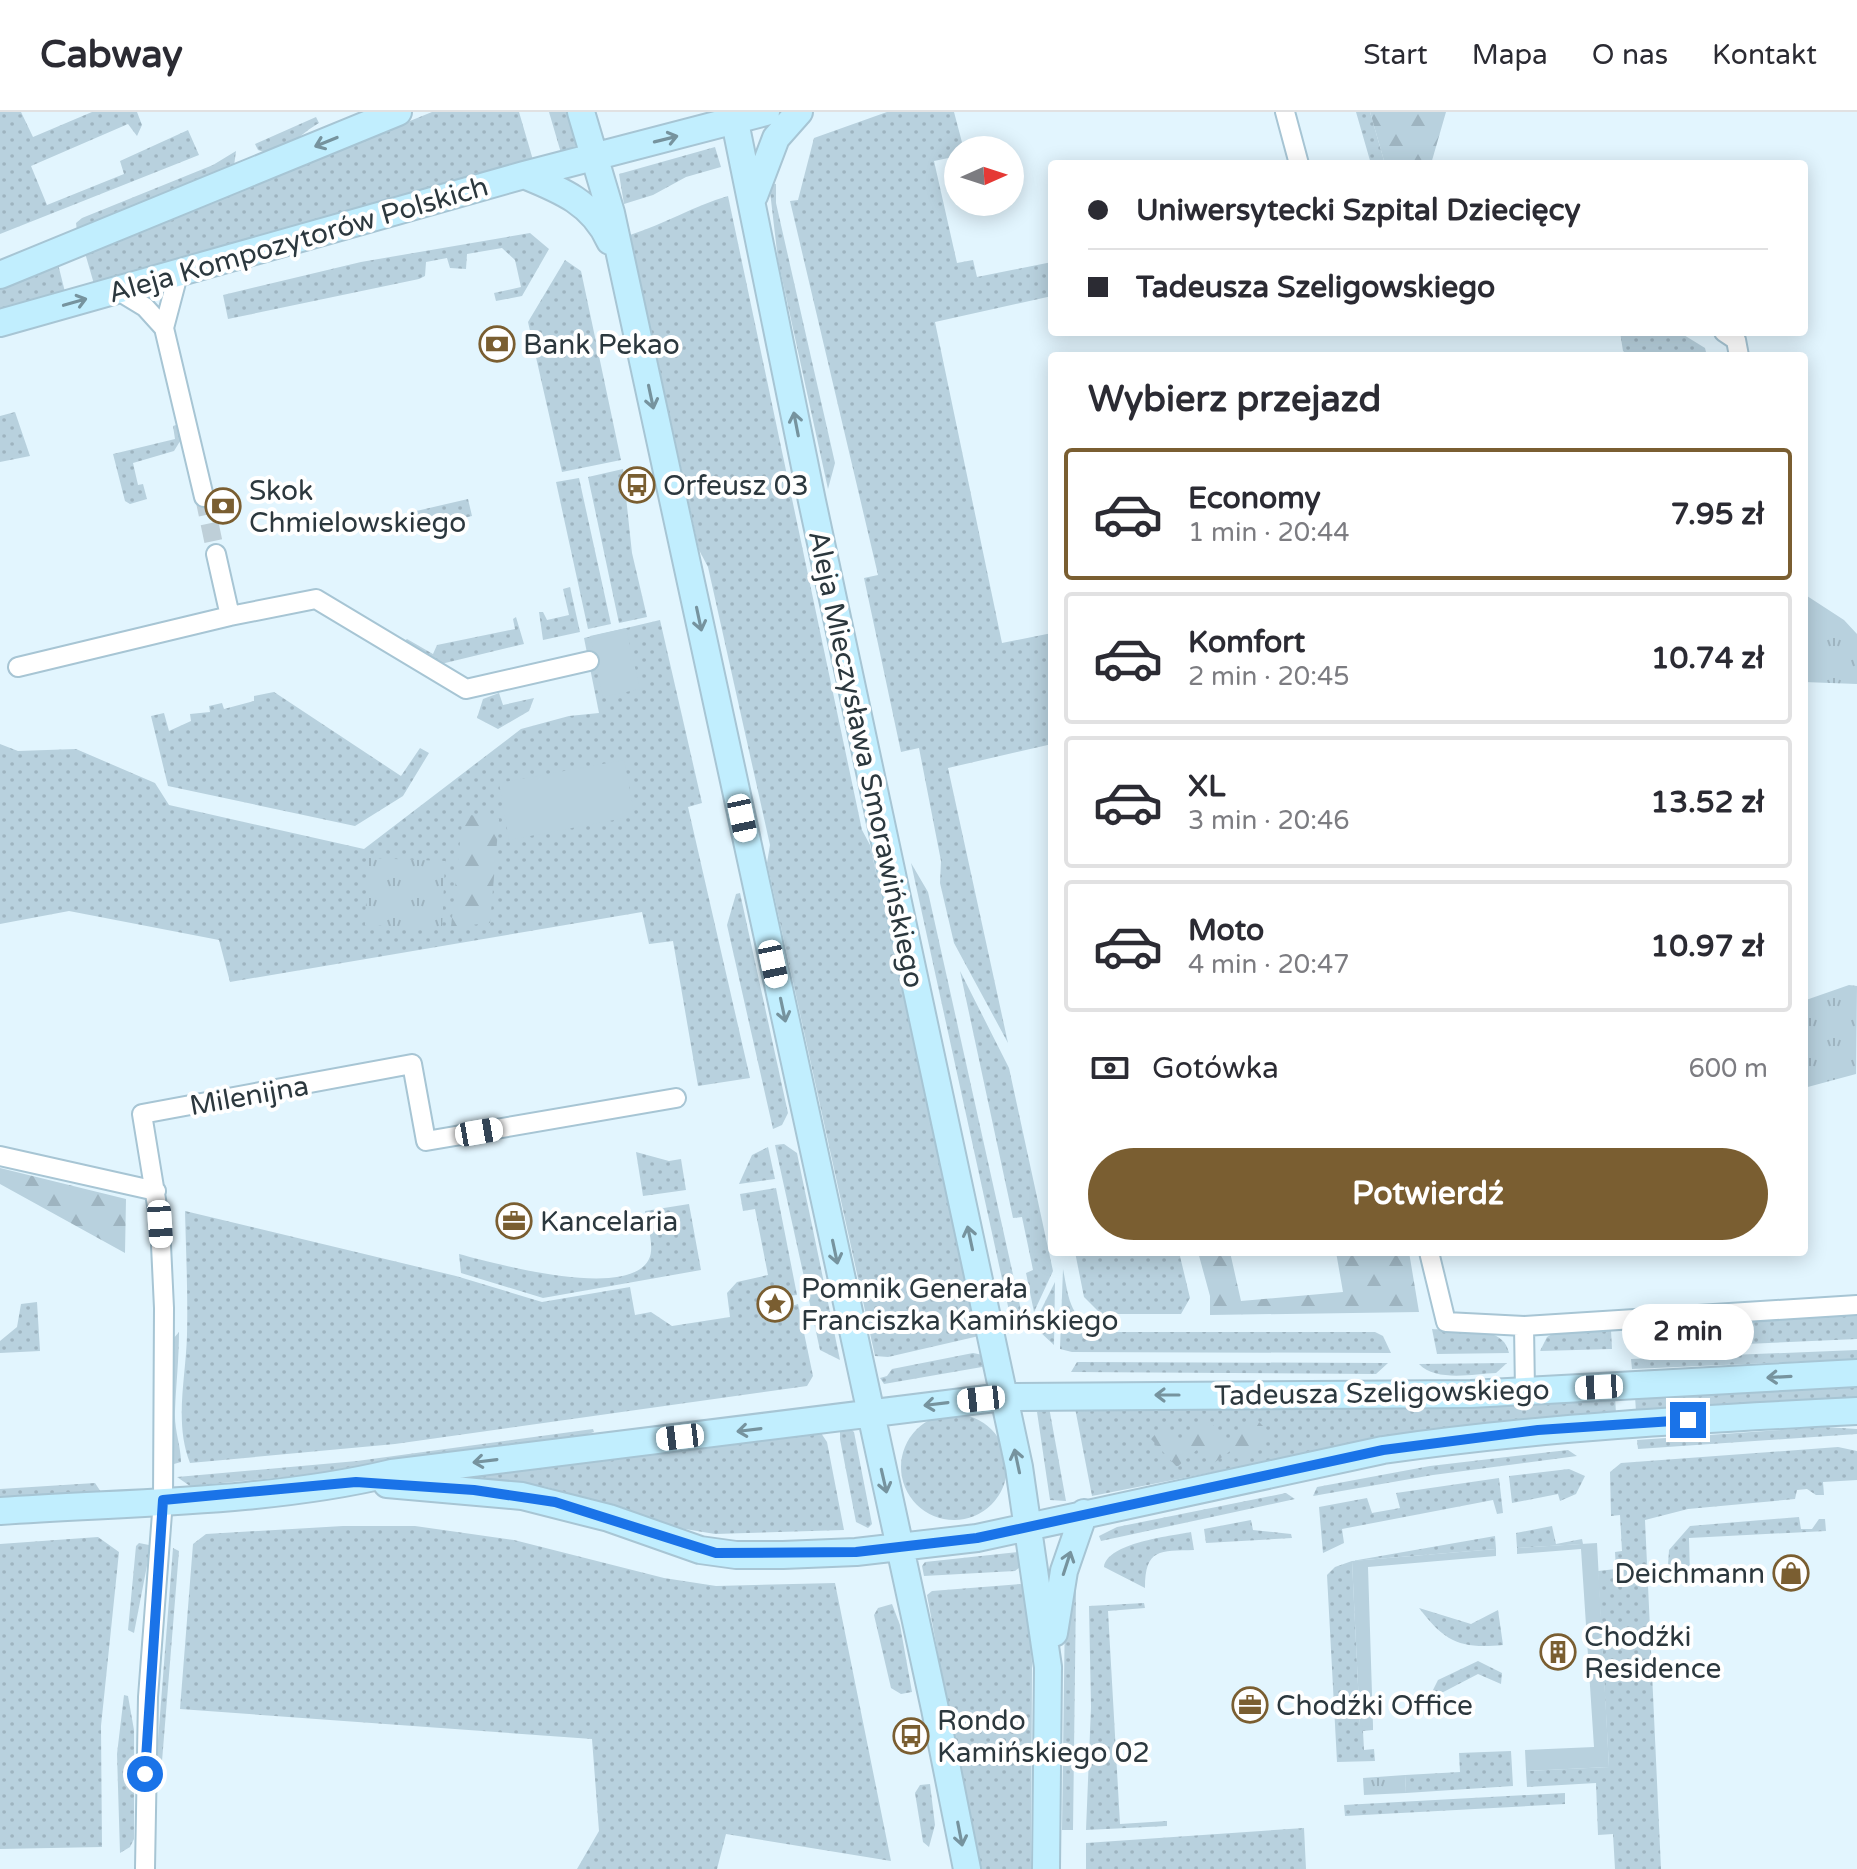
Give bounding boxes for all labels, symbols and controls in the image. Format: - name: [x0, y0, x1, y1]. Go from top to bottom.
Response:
- text: Cabway: [40, 32, 183, 78]
- text: Start: [1363, 38, 1428, 72]
- text: Mapa: [1472, 38, 1548, 72]
- text: O nas: [1592, 38, 1668, 72]
- text: Kontakt: [1712, 38, 1817, 72]
- one-way arrow: [652, 130, 678, 145]
- one-way arrow: [314, 135, 339, 150]
- north arrow: [944, 136, 1024, 216]
- map controls: [944, 136, 1024, 216]
- street label: Aleja Kompozytorów Polskich: [104, 169, 492, 311]
- text: Uniwersytecki Szpital Dziecięcy: [1136, 192, 1581, 229]
- text: Tadeusza Szeligowskiego: [1136, 269, 1495, 306]
- one-way arrow: [62, 293, 87, 308]
- bank icon: Bank Pekao: [478, 325, 516, 363]
- place label: Bank Pekao: [523, 328, 680, 362]
- text: Wybierz przejazd: [1088, 378, 1381, 421]
- one-way arrow: [644, 384, 659, 410]
- one-way arrow: [788, 412, 803, 437]
- bus stop icon: Orfeusz 03: [618, 466, 656, 504]
- place label: Orfeusz 03: [663, 469, 809, 503]
- place label: Skok Chmielowskiego: [249, 474, 466, 540]
- icon: car: [1092, 478, 1164, 550]
- text: Economy: [1188, 480, 1321, 517]
- bank icon: Skok Chmielowskiego: [204, 487, 242, 525]
- text: 7.95 zł: [1671, 496, 1764, 533]
- text: 1 min · 20:44: [1188, 517, 1350, 548]
- street label: Aleja Mieczysława Smorawińskiego: [801, 527, 931, 991]
- one-way arrow: [692, 605, 707, 631]
- icon: car: [1092, 622, 1164, 694]
- text: Komfort: [1188, 624, 1305, 661]
- text: 10.74 zł: [1651, 640, 1764, 677]
- text: 2 min · 20:45: [1188, 661, 1350, 692]
- icon: car: [1092, 766, 1164, 838]
- text: XL: [1188, 768, 1225, 805]
- text: 13.52 zł: [1650, 784, 1764, 821]
- car: [725, 792, 759, 844]
- text: 3 min · 20:46: [1188, 805, 1350, 836]
- icon: car: [1092, 910, 1164, 982]
- text: Moto: [1188, 912, 1264, 949]
- text: 10.97 zł: [1650, 928, 1764, 965]
- car: [756, 938, 790, 990]
- text: 4 min · 20:47: [1188, 949, 1350, 980]
- one-way arrow: [776, 997, 791, 1022]
- icon: cash: [1088, 1046, 1132, 1090]
- text: Gotówka: [1152, 1050, 1279, 1087]
- text: 600 m: [1688, 1053, 1768, 1084]
- street label: Milenijna: [187, 1069, 311, 1123]
- car: [453, 1116, 505, 1148]
- button: Potwierdź: [1088, 1148, 1768, 1240]
- car: [146, 1199, 174, 1249]
- office icon: Kancelaria: [495, 1202, 533, 1240]
- place label: Kancelaria: [540, 1205, 678, 1239]
- one-way arrow: [962, 1226, 977, 1251]
- one-way arrow: [828, 1239, 843, 1265]
- place label: Pomnik Generała Franciszka Kamińskiego: [801, 1272, 1119, 1338]
- place icon: Pomnik Generała Franciszka Kamińskiego: [756, 1285, 794, 1323]
- callout: 2 min: [1622, 1304, 1754, 1360]
- text: 2 min: [1653, 1316, 1723, 1347]
- one-way arrow: [1766, 1370, 1793, 1385]
- street label: Tadeusza Szeligowskiego: [1214, 1373, 1550, 1413]
- car: [1574, 1374, 1624, 1400]
- car: [956, 1385, 1006, 1413]
- one-way arrow: [1154, 1387, 1181, 1403]
- one-way arrow: [924, 1397, 949, 1412]
- route end: [1670, 1402, 1706, 1438]
- car: [655, 1422, 705, 1452]
- one-way arrow: [736, 1422, 763, 1437]
- one-way arrow: [1009, 1449, 1024, 1474]
- one-way arrow: [472, 1454, 499, 1469]
- one-way arrow: [877, 1467, 892, 1493]
- one-way arrow: [1061, 1550, 1076, 1575]
- shop icon: Deichmann: [1772, 1554, 1810, 1592]
- place label: Deichmann: [1614, 1557, 1765, 1591]
- place label: Chodźki Residence: [1584, 1620, 1721, 1686]
- building icon: Chodźki Residence: [1539, 1633, 1577, 1671]
- office icon: Chodźki Office: [1231, 1686, 1269, 1724]
- place label: Chodźki Office: [1276, 1689, 1473, 1723]
- place label: Rondo Kamińskiego 02: [937, 1704, 1150, 1770]
- bus stop icon: Rondo Kamińskiego 02: [892, 1717, 930, 1755]
- route start: [127, 1756, 163, 1792]
- one-way arrow: [954, 1821, 969, 1846]

